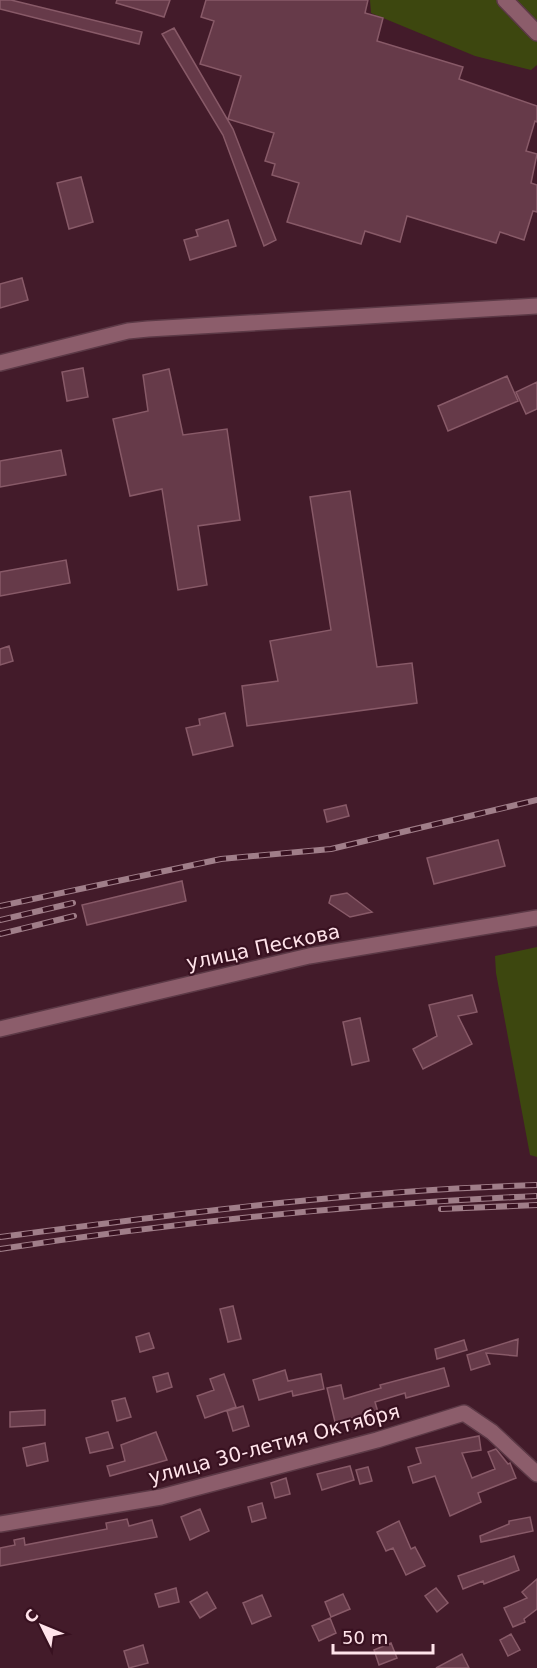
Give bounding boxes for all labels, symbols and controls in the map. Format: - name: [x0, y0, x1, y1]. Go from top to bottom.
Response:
- street label: улица Пескова: [184, 919, 342, 975]
- street label: улица 30-летия Октября: [146, 1399, 402, 1489]
- north arrow: [12, 1596, 72, 1656]
- text: С: [20, 1605, 42, 1627]
- scale bar: [333, 1617, 434, 1655]
- text: 50 m: [342, 1627, 388, 1648]

